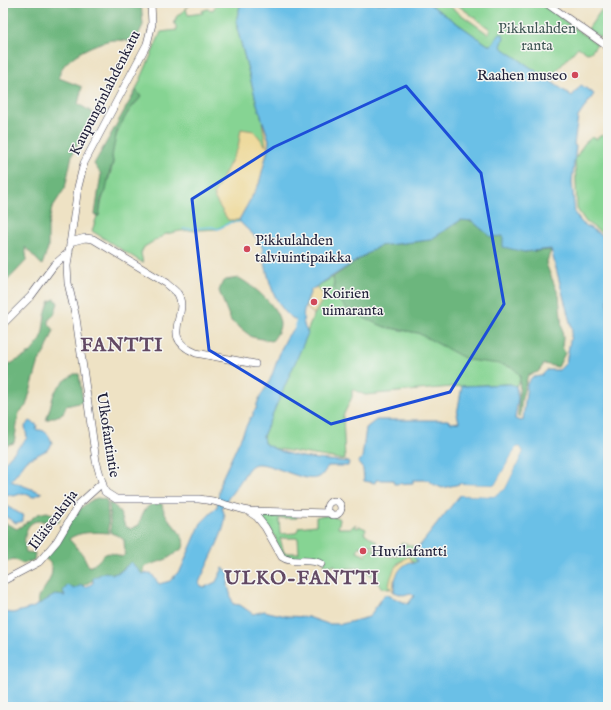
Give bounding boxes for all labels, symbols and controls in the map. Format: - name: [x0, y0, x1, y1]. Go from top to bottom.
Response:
- park label: Pikkulahden ranta: [498, 19, 576, 55]
- street label: Kaupunginlahdenkatu: [65, 27, 145, 159]
- place label: Raahen museo: [477, 66, 567, 85]
- marker: Raahen museo: [570, 70, 580, 80]
- place label: Pikkulahden talviuintipaikka: [255, 231, 352, 267]
- marker: Pikkulahden talviuintipaikka: [242, 244, 252, 254]
- place label: Koirien uimaranta: [322, 284, 384, 320]
- marker: Koirien uimaranta: [309, 297, 319, 307]
- district label: FANTTI: [81, 334, 163, 358]
- street label: Ulkofantintie: [92, 391, 124, 479]
- street label: Iiläisenkuja: [24, 485, 82, 554]
- place label: Huvilafantti: [371, 542, 447, 561]
- marker: Huvilafantti: [358, 546, 368, 556]
- district label: ULKO-FANTTI: [223, 567, 380, 591]

